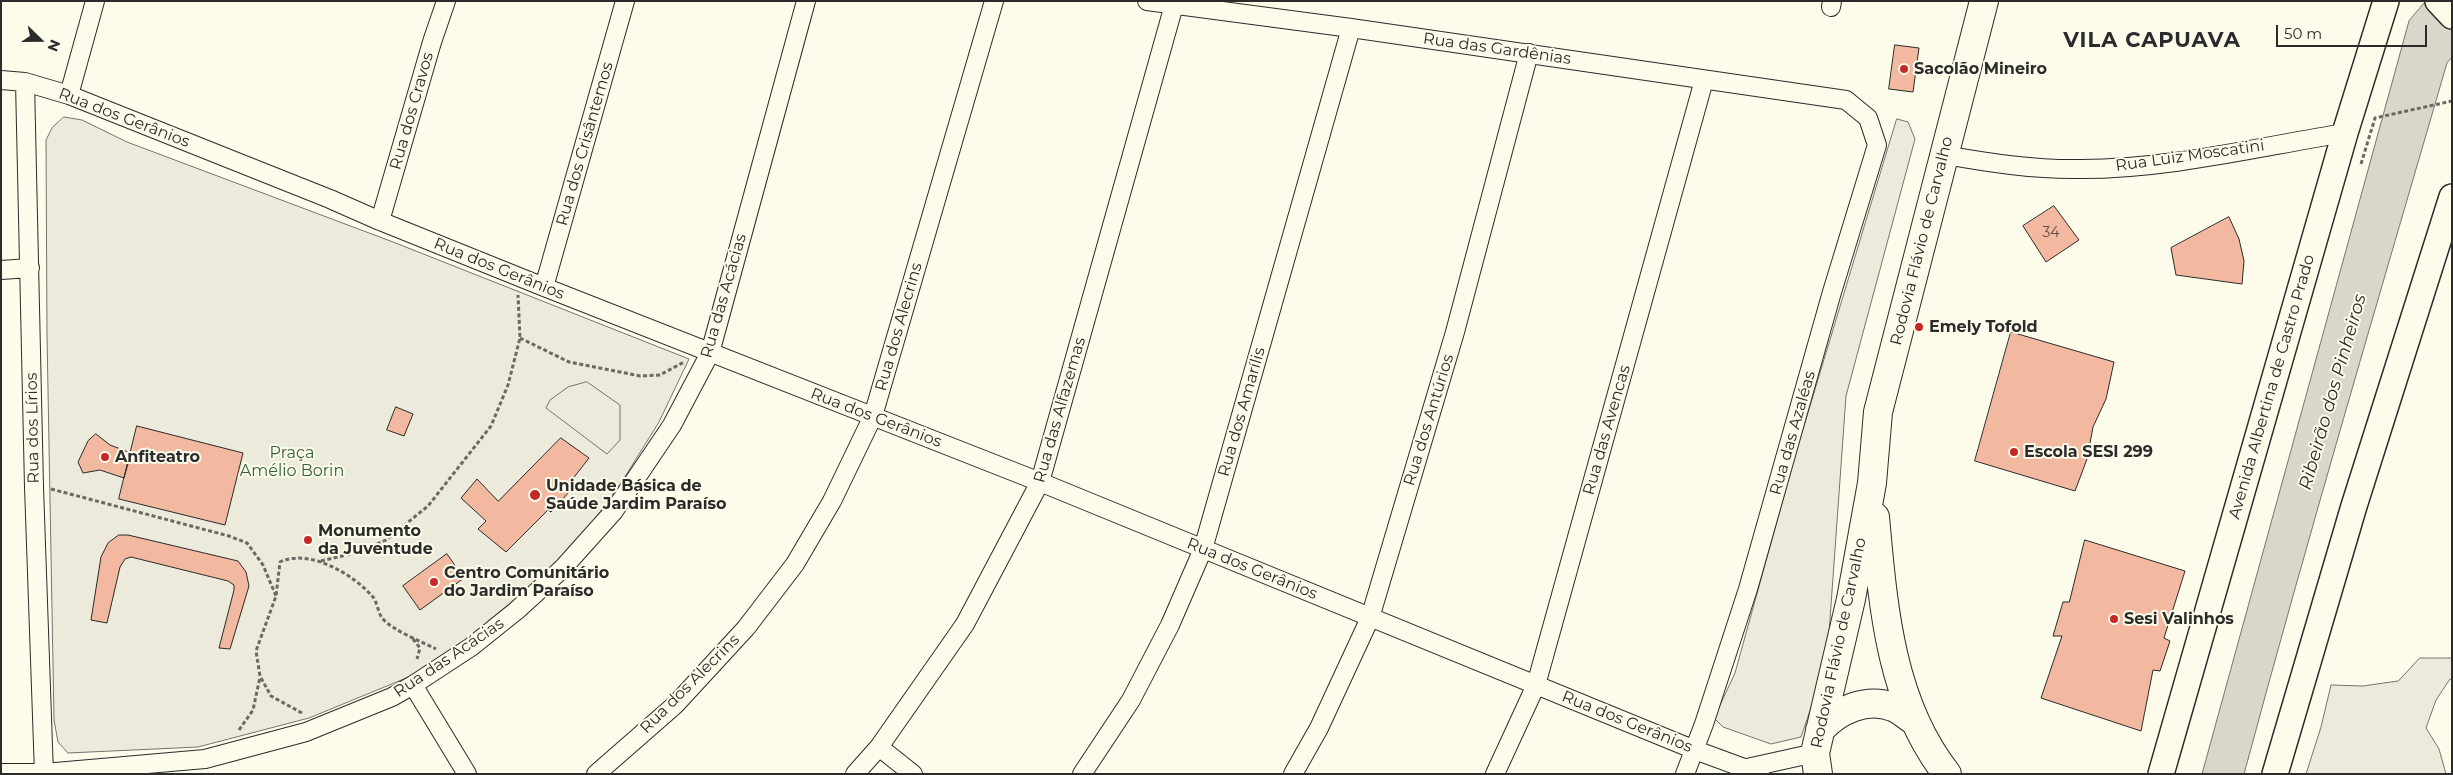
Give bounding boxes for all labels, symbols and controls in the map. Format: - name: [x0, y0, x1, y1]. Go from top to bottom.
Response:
- north arrow: [15, 15, 65, 65]
- scale bar: [2278, 15, 2429, 47]
- text: 50 m: [2284, 24, 2322, 43]
- district label: VILA CAPUAVA: [2062, 28, 2242, 54]
- street label: Rua das Gardênias: [1422, 29, 1572, 69]
- text: N: [43, 37, 64, 54]
- street label: Rua dos Cravos: [386, 50, 438, 172]
- place label: Sacolão Mineiro: [1914, 59, 2047, 79]
- street label: Rua dos Crisântemos: [552, 60, 618, 228]
- marker: Sacolão Mineiro: [1898, 63, 1910, 75]
- street label: Rua dos Gerânios: [56, 84, 192, 152]
- street label: Rodovia Flávio de Carvalho: [1887, 135, 1957, 347]
- street label: Rua Luiz Moscatini: [2114, 136, 2266, 176]
- house number: 34: [2042, 225, 2060, 241]
- street label: Rua das Acácias: [697, 232, 751, 360]
- street label: Rua dos Gerânios: [431, 234, 567, 304]
- street label: Avenida Albertina de Castro Prado: [2225, 253, 2319, 521]
- street label: Rua dos Alecrins: [872, 261, 926, 393]
- water label: Ribeirão dos Pinheiros: [2295, 292, 2371, 492]
- place label: Emely Tofold: [1929, 317, 2038, 337]
- marker: Emely Tofold: [1913, 321, 1925, 333]
- street label: Rua das Alfazemas: [1030, 335, 1090, 485]
- street label: Rua dos Amarílis: [1214, 345, 1270, 479]
- street label: Rua dos Antúrios: [1400, 352, 1458, 488]
- street label: Rua das Avencas: [1579, 363, 1635, 497]
- street label: Rua das Azaléas: [1766, 369, 1820, 497]
- street label: Rua dos Lírios: [22, 372, 44, 484]
- street label: Rua dos Gerânios: [808, 384, 944, 452]
- place label: Escola SESI 299: [2024, 442, 2153, 462]
- park label: Praça Amélio Borin: [240, 443, 344, 481]
- marker: Escola SESI 299: [2008, 446, 2020, 458]
- place label: Anfiteatro: [115, 447, 200, 467]
- marker: Anfiteatro: [99, 451, 111, 463]
- place label: Unidade Básica de Saúde Jardim Paraíso: [546, 476, 727, 514]
- marker: Unidade Básica de Saúde Jardim Paraíso: [528, 488, 542, 502]
- place label: Monumento da Juventude: [318, 521, 433, 559]
- marker: Monumento da Juventude: [302, 534, 314, 546]
- street label: Rua dos Gerânios: [1184, 534, 1320, 604]
- street label: Rodovia Flávio de Carvalho: [1807, 536, 1871, 750]
- place label: Centro Comunitário do Jardim Paraíso: [444, 563, 609, 601]
- marker: Centro Comunitário do Jardim Paraíso: [428, 576, 440, 588]
- place label: Sesi Valinhos: [2124, 609, 2234, 629]
- marker: Sesi Valinhos: [2108, 613, 2120, 625]
- street label: Rua das Acácias: [390, 614, 508, 702]
- street label: Rua dos Alecrins: [636, 630, 744, 738]
- street label: Rua dos Gerânios: [1559, 687, 1695, 757]

